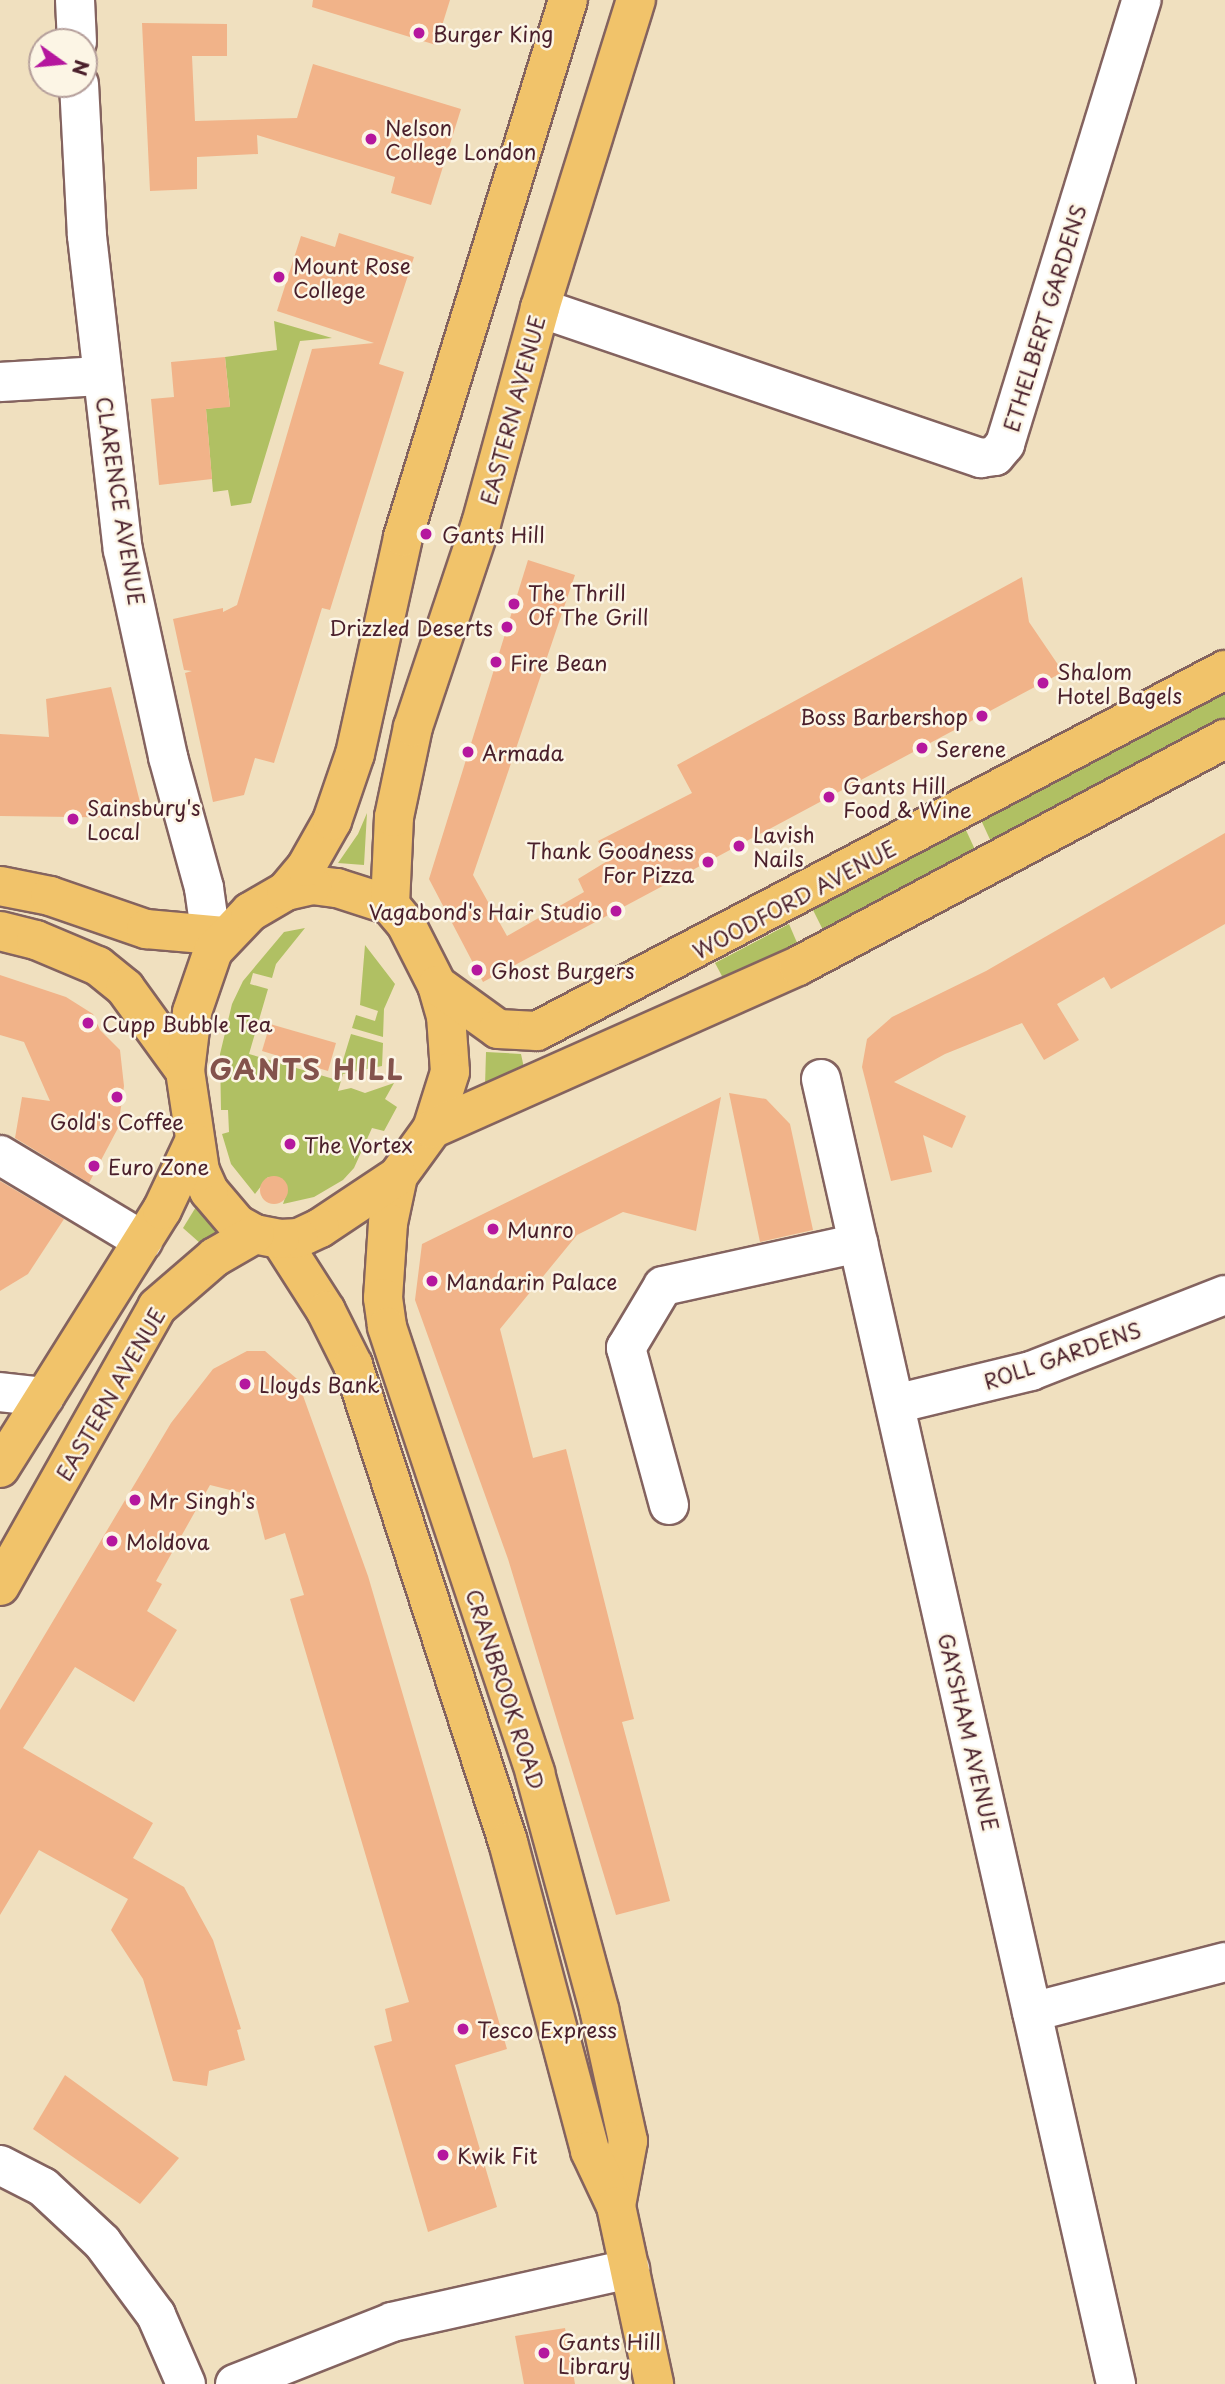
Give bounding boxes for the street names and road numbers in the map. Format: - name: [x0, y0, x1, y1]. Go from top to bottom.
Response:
- street label: ETHELBERT GARDENS: [997, 201, 1091, 435]
- street label: EASTERN AVENUE: [474, 312, 550, 508]
- street label: CLARENCE AVENUE: [92, 395, 150, 607]
- street label: WOODFORD AVENUE: [689, 835, 899, 963]
- street label: EASTERN AVENUE: [50, 1302, 170, 1486]
- street label: ROLL GARDENS: [979, 1316, 1145, 1394]
- street label: CRANBROOK ROAD: [461, 1585, 551, 1793]
- street label: GAYSHAM AVENUE: [934, 1631, 1004, 1833]

